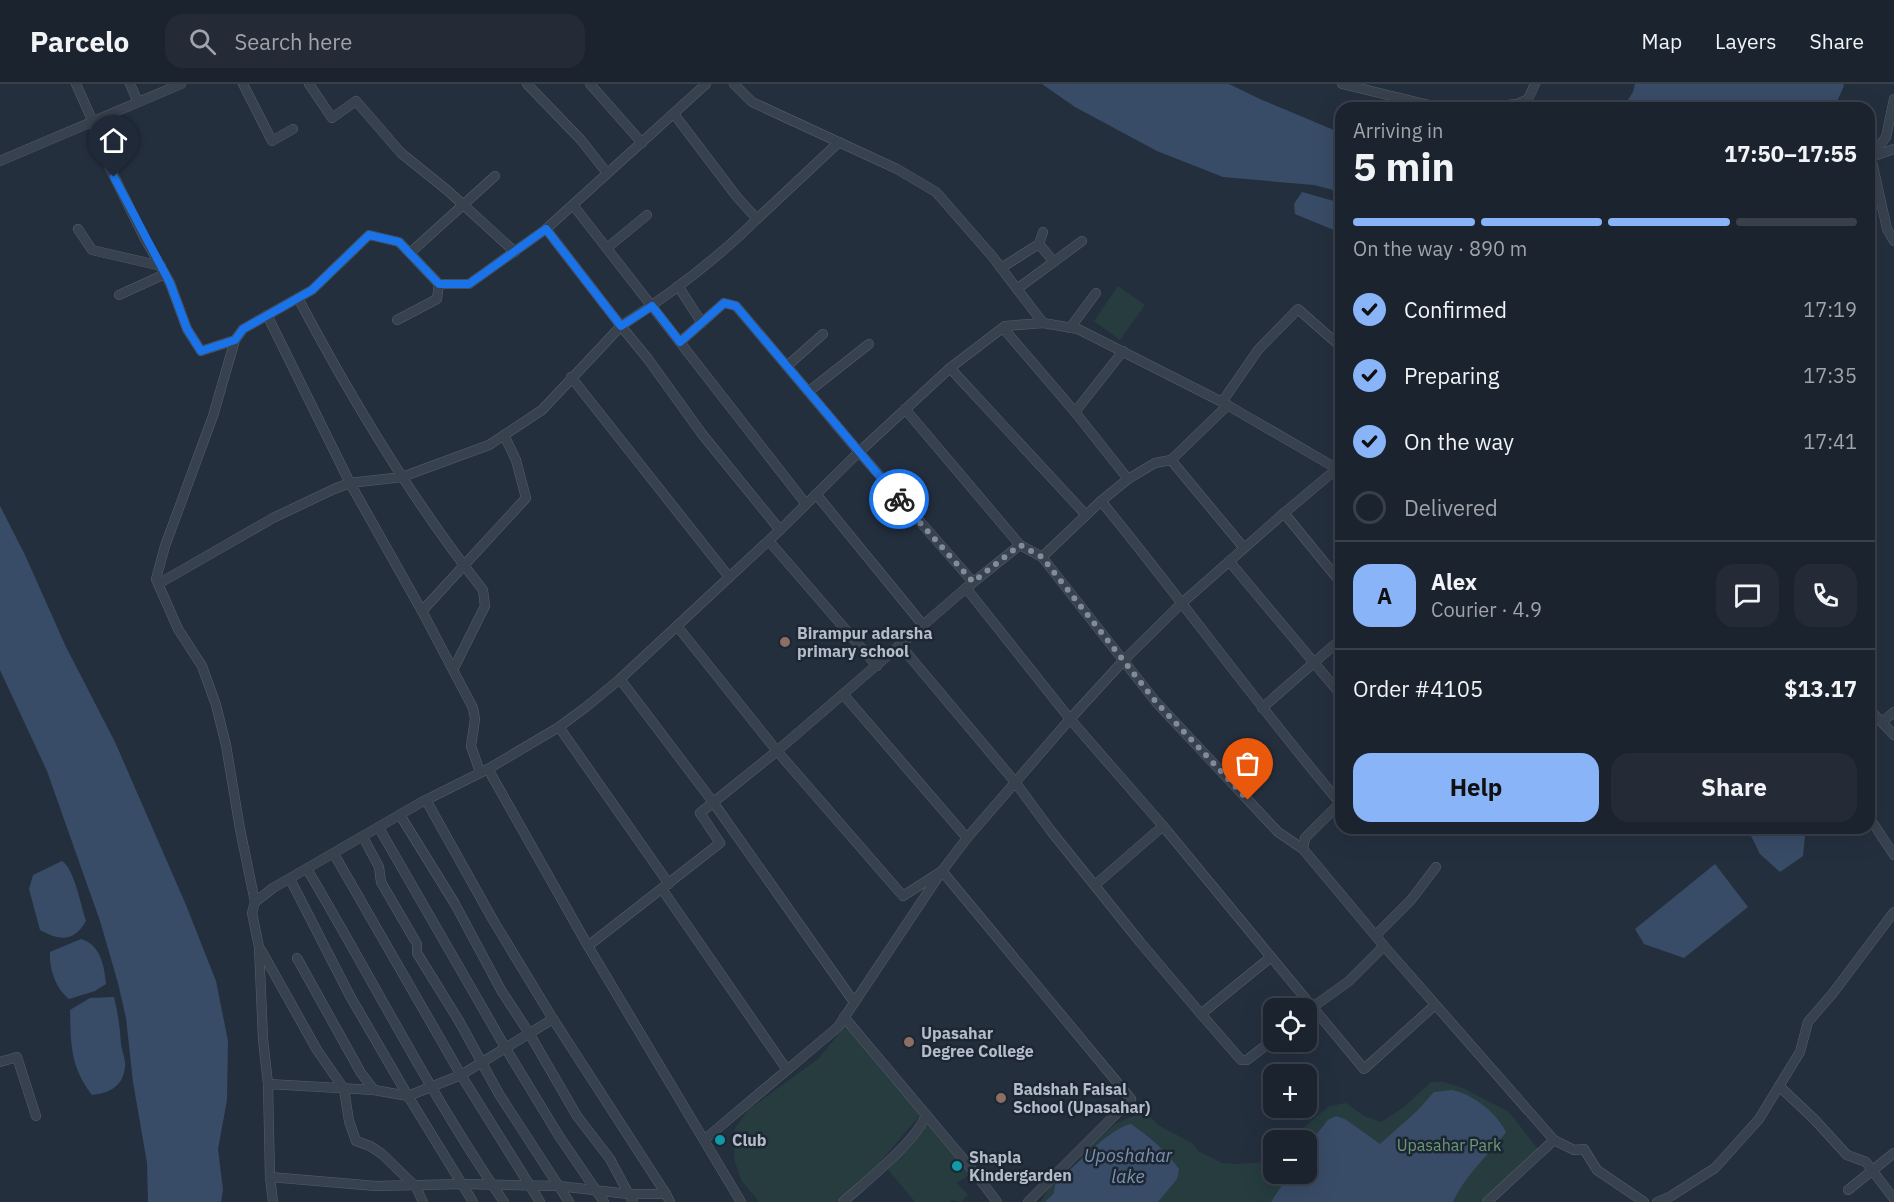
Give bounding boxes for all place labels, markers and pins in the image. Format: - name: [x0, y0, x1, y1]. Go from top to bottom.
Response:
- pin: [88, 115, 139, 177]
- place label: Birampur adarsha primary school: [797, 623, 933, 661]
- marker: Birampur adarsha primary school: [778, 635, 792, 649]
- pin: [1222, 738, 1273, 800]
- place label: Upasahar Degree College: [921, 1023, 1034, 1061]
- marker: Upasahar Degree College: [902, 1035, 916, 1049]
- place label: Badshah Faisal School (Upasahar): [1013, 1079, 1151, 1117]
- marker: Badshah Faisal School (Upasahar): [994, 1091, 1008, 1105]
- place label: Club: [732, 1130, 767, 1150]
- marker: Club: [713, 1133, 727, 1147]
- place label: Shapla Kindergarden: [969, 1147, 1072, 1185]
- marker: Shapla Kindergarden: [950, 1159, 964, 1173]

